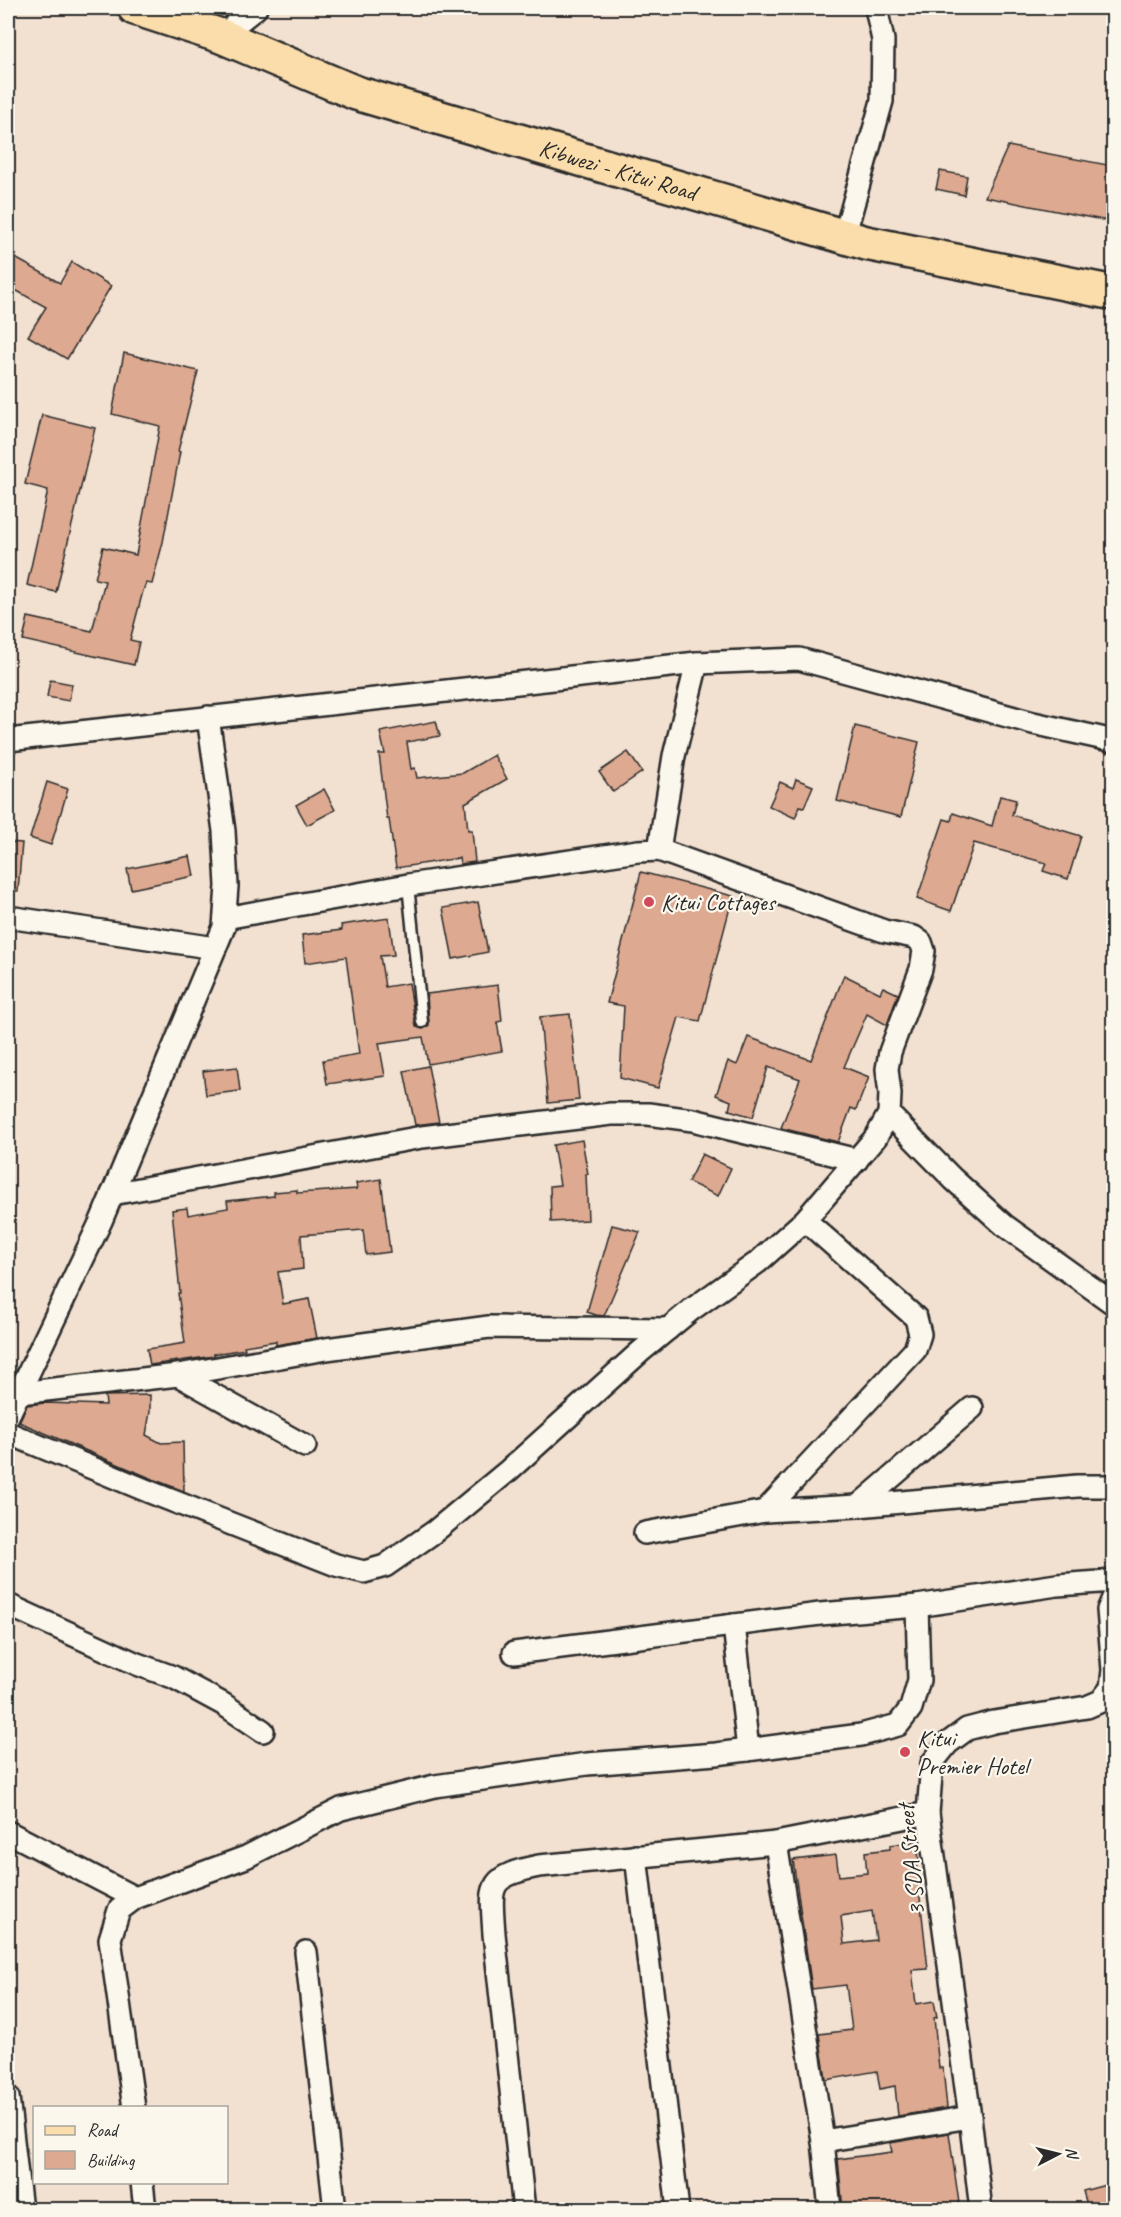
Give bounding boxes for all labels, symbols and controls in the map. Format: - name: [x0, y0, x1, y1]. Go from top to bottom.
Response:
- street label: Kibwezi - Kitui Road: [536, 133, 703, 208]
- place label: Kitui Cottages: [661, 887, 777, 917]
- marker: Kitui Cottages: [642, 895, 656, 909]
- place label: Kitui Premier Hotel: [917, 1723, 1032, 1781]
- marker: Kitui Premier Hotel: [898, 1745, 912, 1759]
- street label: 3 SDA Street: [890, 1800, 932, 1917]
- legend: [33, 2106, 228, 2184]
- text: Road: [87, 2119, 120, 2141]
- north arrow: [1028, 2124, 1088, 2184]
- text: N: [1061, 2146, 1083, 2161]
- text: Building: [87, 2149, 136, 2171]

